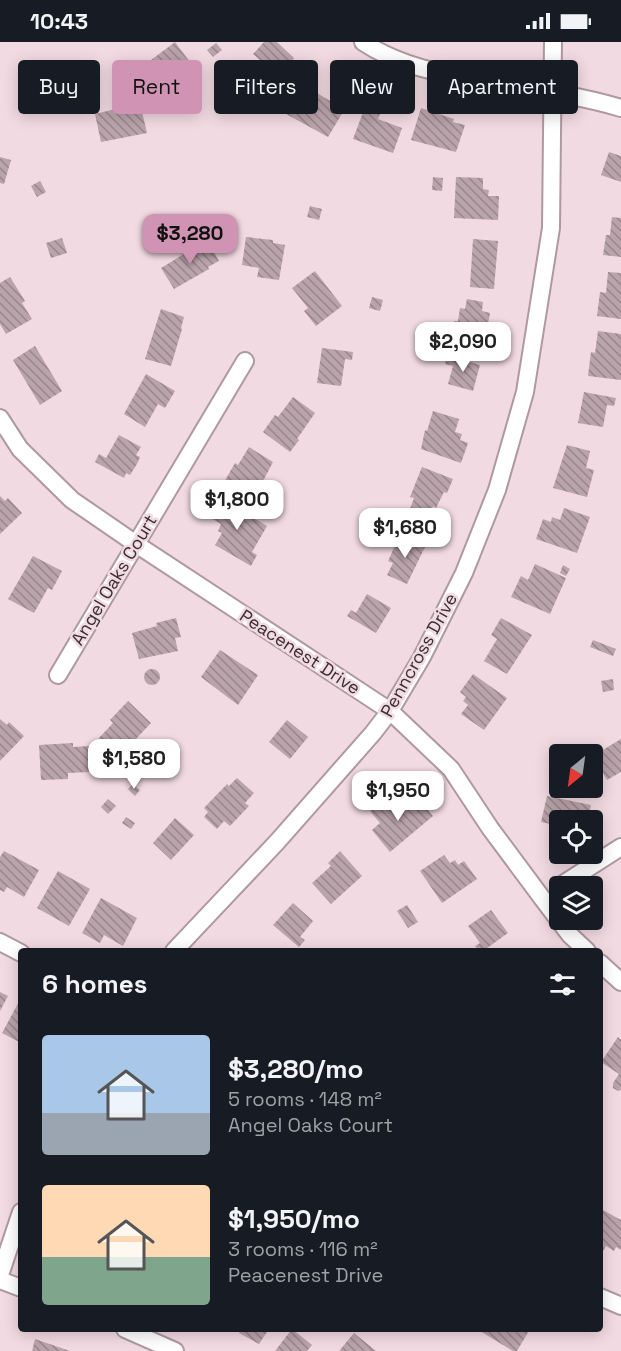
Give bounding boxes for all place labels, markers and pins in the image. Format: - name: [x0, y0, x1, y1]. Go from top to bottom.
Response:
- pin: $3,280: [141, 214, 239, 265]
- pin: $2,090: [414, 322, 512, 373]
- pin: $1,800: [188, 480, 286, 531]
- pin: $1,680: [356, 508, 454, 559]
- pin: $1,580: [85, 739, 183, 790]
- pin: $1,950: [349, 771, 447, 822]

